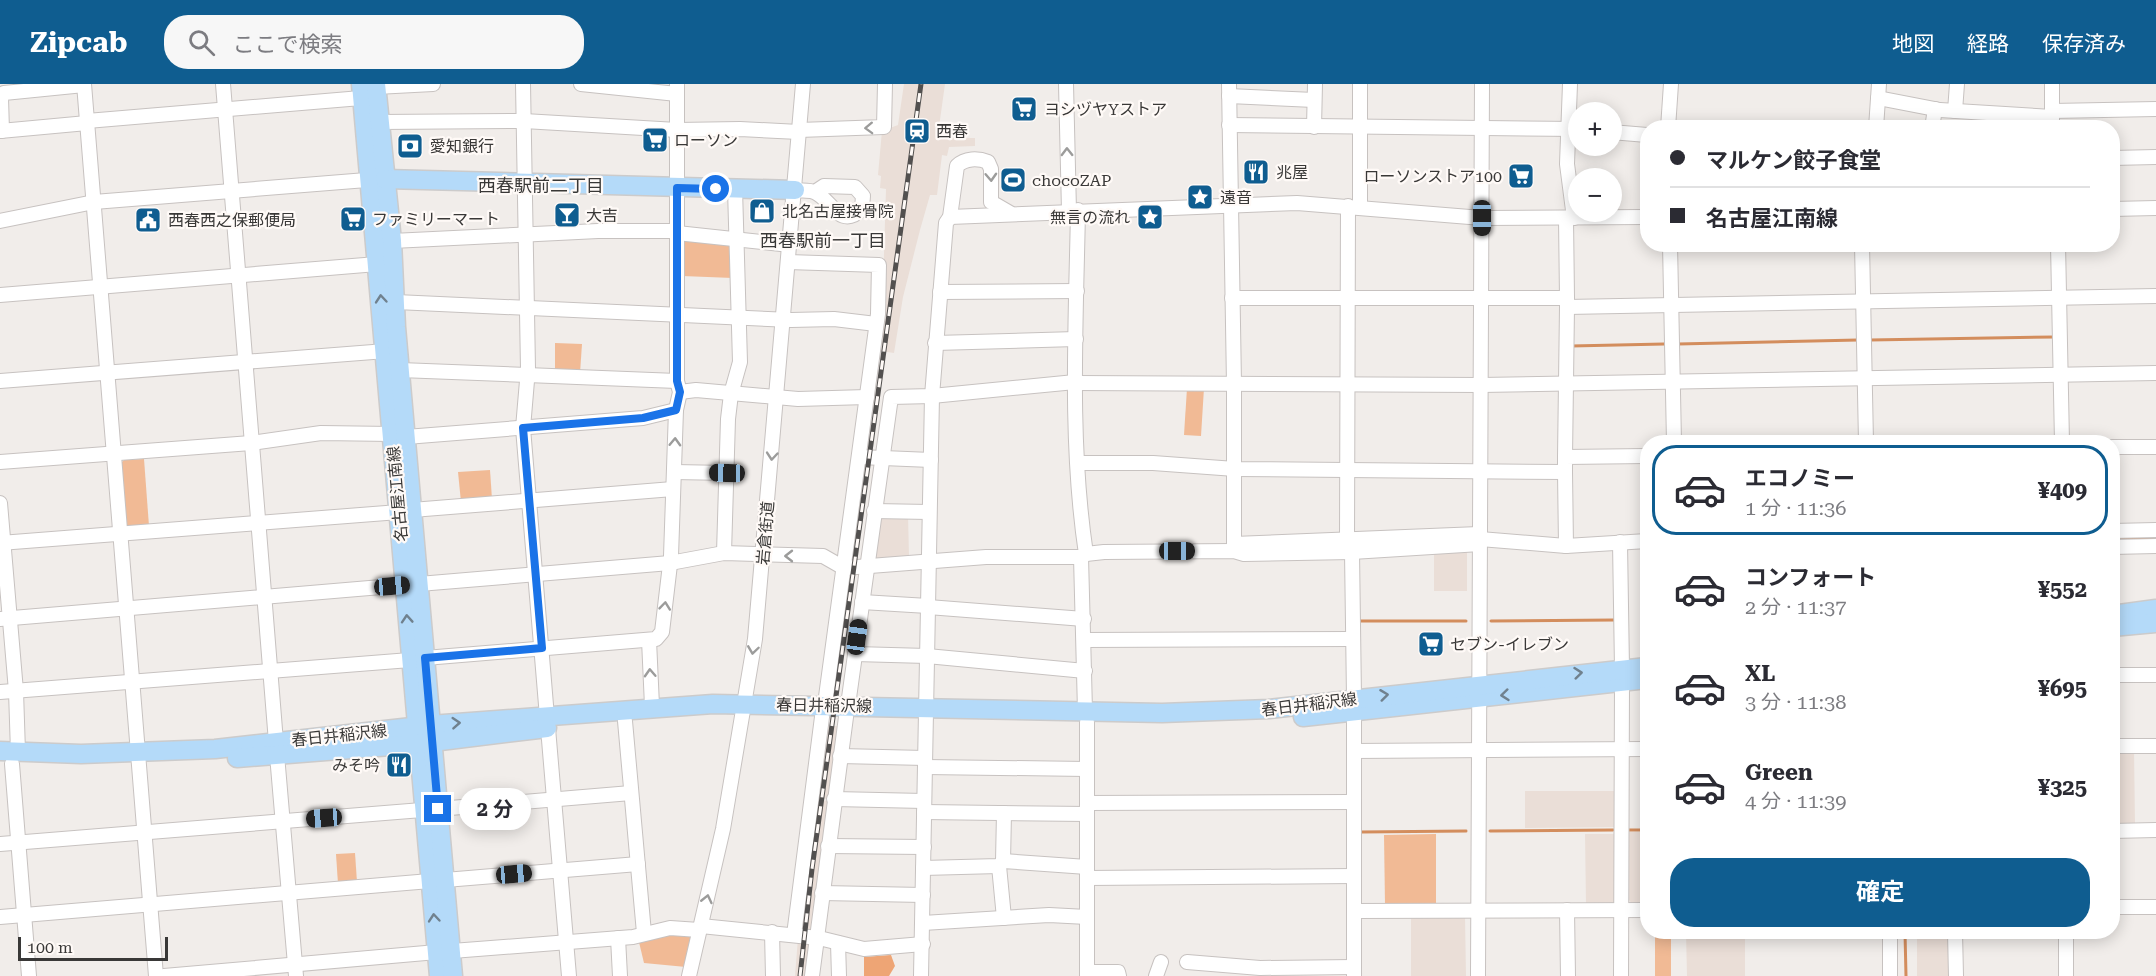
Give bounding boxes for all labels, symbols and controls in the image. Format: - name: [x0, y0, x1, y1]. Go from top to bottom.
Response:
- search box: [164, 15, 584, 69]
- text: Zipcab: [30, 26, 128, 59]
- icon: search: [185, 26, 218, 59]
- text: ここで検索: [233, 32, 343, 57]
- text: 地図: [1892, 32, 1934, 56]
- text: 経路: [1967, 32, 2009, 56]
- text: 保存済み: [2042, 32, 2126, 56]
- supermarket icon: ヨシヅヤYストア: [1009, 94, 1039, 124]
- place label: ヨシヅヤYストア: [1044, 100, 1167, 119]
- map controls: [1568, 102, 1622, 222]
- button: +: [1568, 102, 1622, 156]
- station icon: 西春: [902, 116, 932, 146]
- one-way arrow: [865, 121, 874, 134]
- place label: 西春: [936, 122, 968, 141]
- supermarket icon: ローソン: [640, 125, 670, 155]
- bank icon: 愛知銀行: [395, 131, 425, 161]
- place label: ローソン: [674, 131, 738, 150]
- place label: 愛知銀行: [430, 137, 494, 156]
- one-way arrow: [1061, 148, 1074, 157]
- text: マルケン餃子食堂: [1706, 148, 1881, 173]
- restaurant icon: 兆屋: [1241, 157, 1271, 187]
- supermarket icon: ローソンストア100: [1506, 161, 1536, 191]
- place label: 兆屋: [1276, 163, 1308, 182]
- sports icon: chocoZAP: [998, 165, 1028, 195]
- place label: ローソンストア100: [1363, 167, 1502, 186]
- button: −: [1568, 168, 1622, 222]
- place label: chocoZAP: [1032, 171, 1111, 190]
- one-way arrow: [984, 172, 997, 181]
- district label: 西春駅前二丁目: [478, 175, 604, 196]
- route start: [702, 175, 729, 202]
- place icon: 遠音: [1185, 182, 1215, 212]
- place label: 遠音: [1220, 188, 1252, 207]
- shop icon: 北名古屋接骨院: [747, 196, 777, 226]
- bar icon: 大吉: [552, 200, 582, 230]
- car: [1473, 200, 1491, 236]
- place label: 北名古屋接骨院: [782, 202, 894, 221]
- place icon: 無言の流れ: [1135, 202, 1165, 232]
- supermarket icon: ファミリーマート: [338, 204, 368, 234]
- public building icon: 西春西之保郵便局: [133, 205, 163, 235]
- place label: 大吉: [586, 206, 618, 225]
- text: 名古屋江南線: [1706, 206, 1838, 231]
- place label: 無言の流れ: [1050, 208, 1130, 227]
- place label: ファミリーマート: [372, 210, 500, 229]
- place label: 西春西之保郵便局: [168, 211, 296, 230]
- district label: 西春駅前一丁目: [760, 230, 886, 251]
- one-way arrow: [375, 294, 388, 304]
- one-way arrow: [668, 438, 681, 447]
- street label: 名古屋江南線: [384, 445, 411, 543]
- one-way arrow: [766, 451, 779, 460]
- icon: car: [1673, 463, 1727, 517]
- car: [709, 464, 745, 482]
- text: エコノミー: [1745, 466, 1855, 491]
- text: ¥409: [2038, 478, 2087, 503]
- text: 1 分 · 11:36: [1745, 496, 1846, 520]
- street label: 岩倉街道: [753, 500, 778, 566]
- car: [1159, 542, 1195, 560]
- one-way arrow: [784, 550, 793, 562]
- icon: car: [1673, 562, 1727, 616]
- text: コンフォート: [1745, 565, 1876, 590]
- car: [373, 575, 411, 597]
- text: ¥552: [2038, 577, 2087, 602]
- text: 2 分 · 11:37: [1745, 595, 1846, 619]
- one-way arrow: [658, 601, 670, 611]
- one-way arrow: [401, 614, 414, 623]
- car: [846, 618, 868, 656]
- supermarket icon: セブン-イレブン: [1416, 629, 1446, 659]
- place label: セブン-イレブン: [1450, 635, 1569, 654]
- one-way arrow: [748, 645, 760, 655]
- icon: car: [1673, 661, 1727, 715]
- text: XL: [1745, 661, 1775, 686]
- one-way arrow: [1573, 668, 1582, 680]
- one-way arrow: [644, 669, 657, 678]
- text: ¥695: [2038, 676, 2087, 701]
- one-way arrow: [1501, 688, 1510, 701]
- street label: 春日井稲沢線: [1260, 689, 1358, 720]
- one-way arrow: [1379, 689, 1389, 702]
- text: 3 分 · 11:38: [1745, 690, 1846, 714]
- street label: 春日井稲沢線: [776, 695, 872, 716]
- one-way arrow: [451, 717, 460, 730]
- street label: 春日井稲沢線: [290, 721, 388, 750]
- restaurant icon: みそ吟: [384, 750, 414, 780]
- place label: みそ吟: [332, 756, 380, 775]
- icon: car: [1673, 760, 1727, 814]
- text: Green: [1745, 760, 1813, 785]
- text: ¥325: [2038, 775, 2087, 800]
- callout: 2 分: [459, 788, 531, 830]
- text: 4 分 · 11:39: [1745, 789, 1846, 813]
- route end: [424, 795, 451, 822]
- text: 2 分: [477, 797, 513, 821]
- car: [305, 808, 343, 828]
- button: 確定: [1670, 858, 2090, 927]
- car: [495, 863, 533, 885]
- one-way arrow: [699, 894, 712, 904]
- one-way arrow: [428, 913, 441, 922]
- scale bar: [18, 934, 168, 962]
- text: 100 m: [27, 938, 73, 957]

